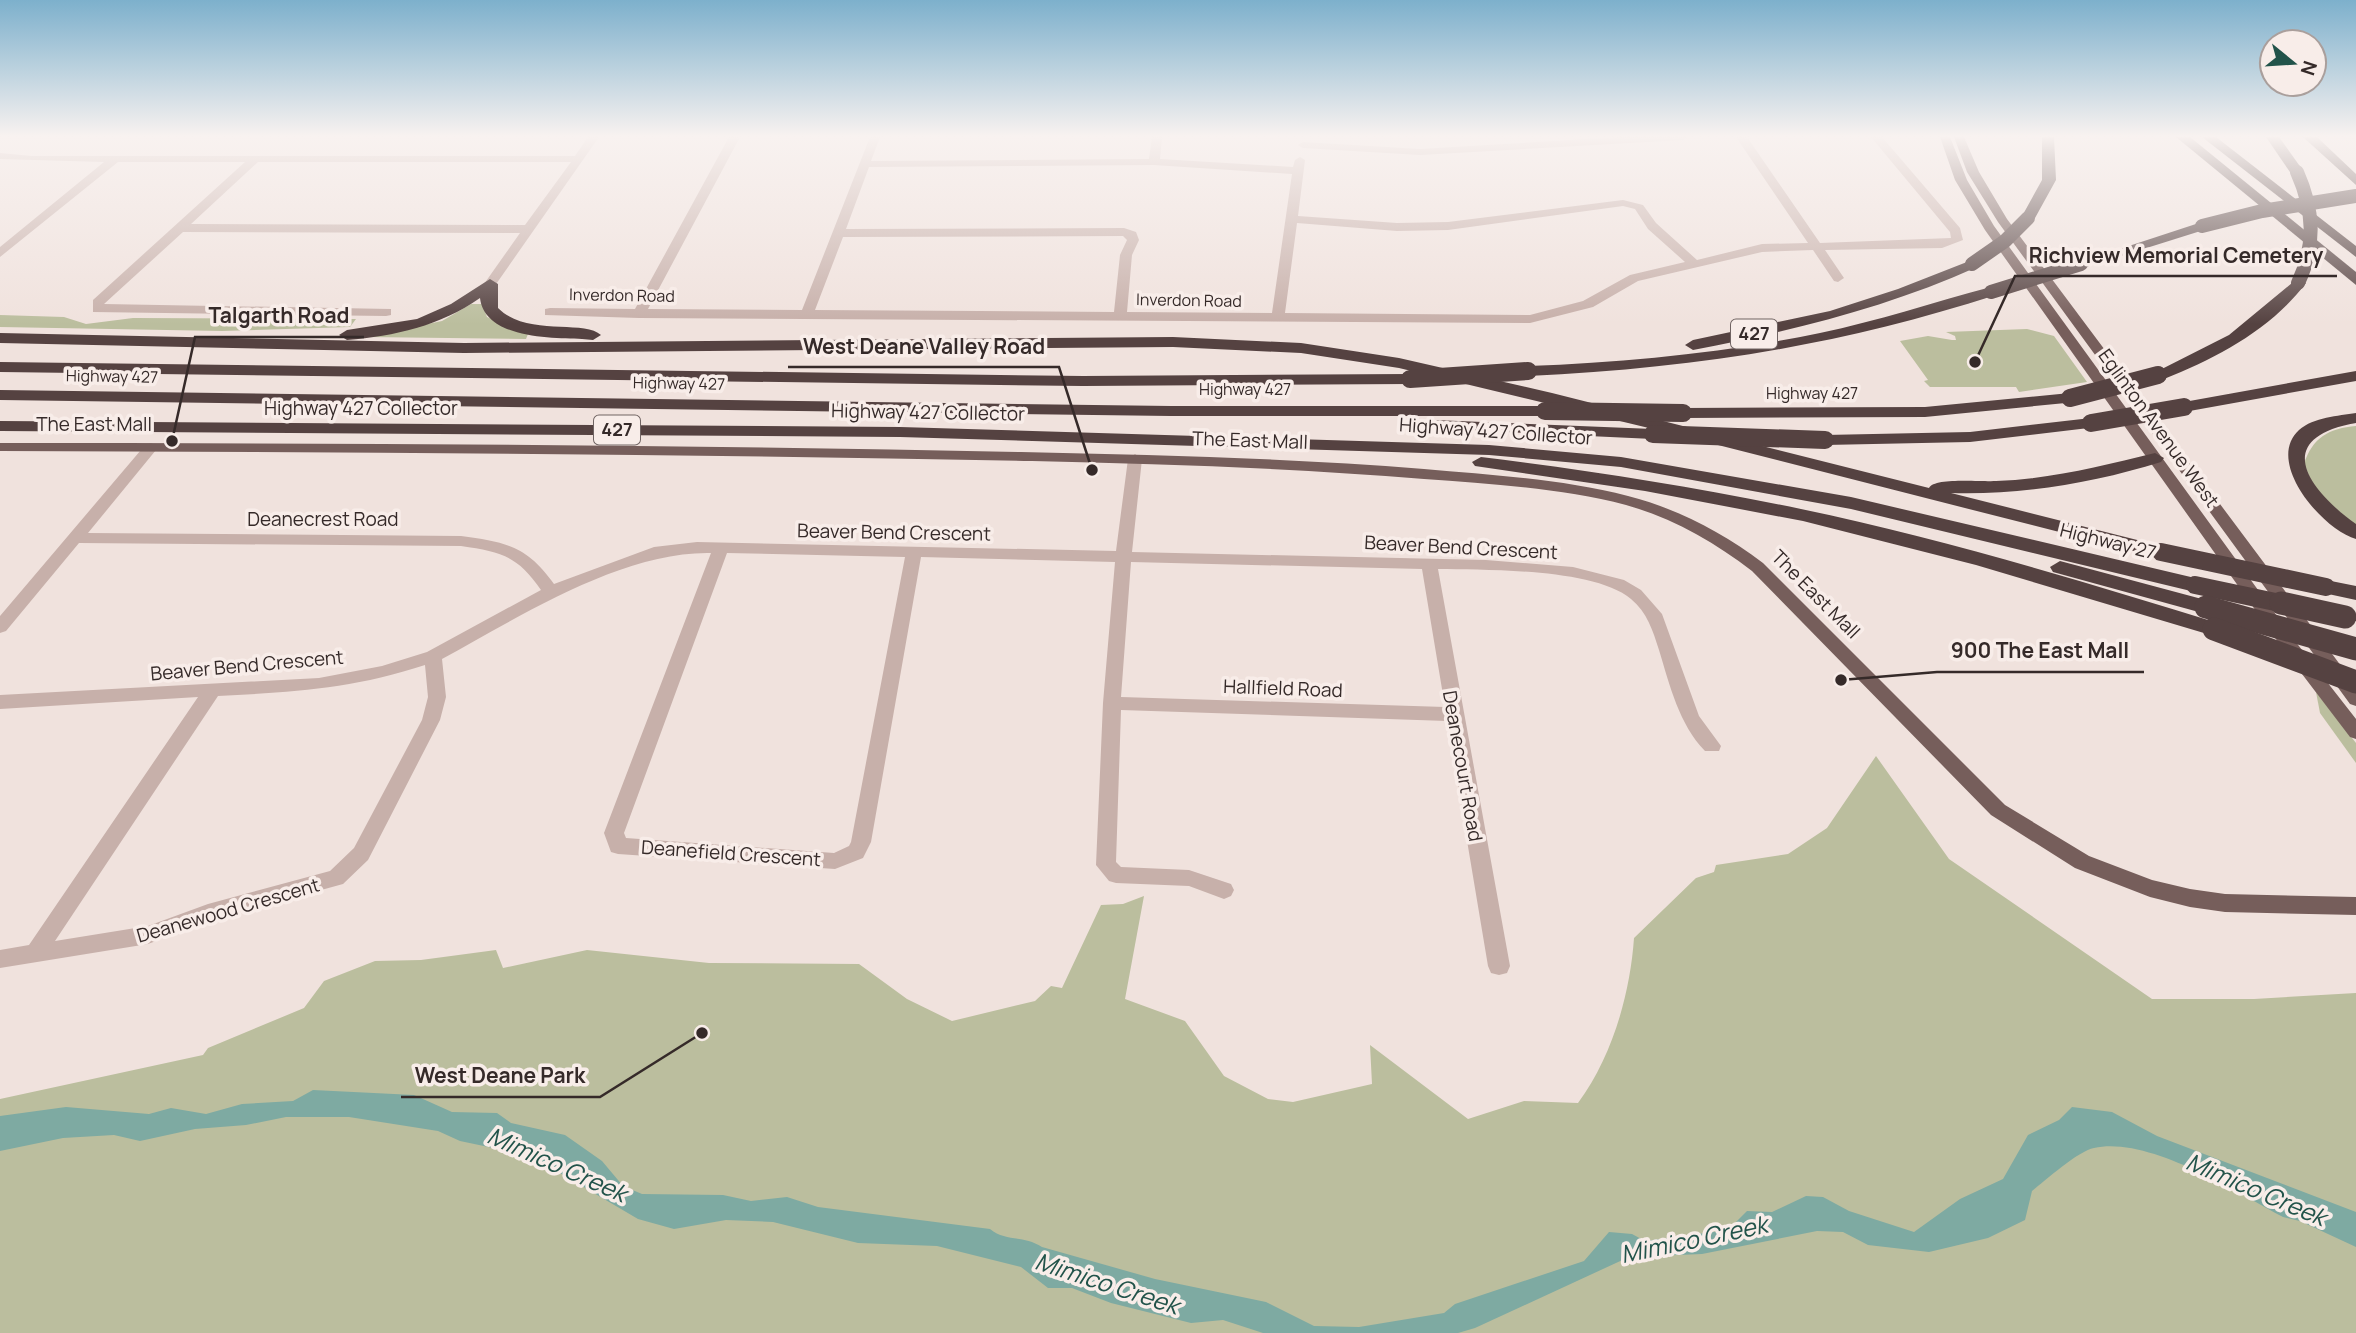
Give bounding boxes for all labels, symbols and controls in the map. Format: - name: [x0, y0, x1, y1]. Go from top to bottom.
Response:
- north arrow: [2258, 28, 2328, 98]
- text: N: [2295, 58, 2324, 79]
- callout: Richview Memorial Cemetery: [2015, 234, 2337, 276]
- text: Richview Memorial Cemetery: [2029, 241, 2323, 269]
- street label: Inverdon Road: [569, 283, 675, 307]
- street label: Inverdon Road: [1136, 288, 1242, 312]
- callout: Talgarth Road: [195, 295, 364, 337]
- text: Talgarth Road: [209, 301, 349, 329]
- road number: 427: [1731, 320, 1777, 348]
- callout: West Deane Valley Road: [788, 325, 1059, 367]
- text: West Deane Valley Road: [803, 332, 1045, 360]
- street label: Eglinton Avenue West: [2093, 344, 2225, 512]
- street label: Highway 427: [66, 364, 158, 388]
- street label: Highway 427: [633, 371, 725, 395]
- street label: Highway 427: [1199, 378, 1291, 400]
- street label: Highway 427: [1766, 382, 1858, 404]
- street label: Highway 427 Collector: [264, 395, 458, 421]
- street label: Highway 427 Collector: [831, 397, 1025, 427]
- street label: The East Mall: [36, 411, 152, 437]
- street label: Highway 427 Collector: [1398, 411, 1594, 451]
- road number: 427: [594, 416, 640, 444]
- street label: The East Mall: [1192, 425, 1308, 455]
- street label: Deanecrest Road: [247, 506, 399, 532]
- street label: Beaver Bend Crescent: [797, 517, 991, 547]
- street label: Highway 27: [2057, 517, 2159, 565]
- street label: Beaver Bend Crescent: [1364, 529, 1558, 565]
- street label: The East Mall: [1766, 544, 1866, 644]
- callout: 900 The East Mall: [1937, 630, 2144, 672]
- text: 900 The East Mall: [1951, 636, 2129, 664]
- street label: Beaver Bend Crescent: [149, 644, 345, 686]
- street label: Hallfield Road: [1223, 673, 1343, 703]
- street label: Deanecourt Road: [1437, 689, 1489, 843]
- street label: Deanefield Crescent: [640, 834, 822, 872]
- street label: Deanewood Crescent: [133, 871, 323, 949]
- callout: West Deane Park: [401, 1055, 600, 1097]
- text: West Deane Park: [415, 1061, 586, 1089]
- water label: Mimico Creek: [483, 1118, 635, 1210]
- water label: Mimico Creek: [2181, 1144, 2335, 1234]
- water label: Mimico Creek: [1617, 1206, 1773, 1270]
- water label: Mimico Creek: [1031, 1244, 1186, 1322]

